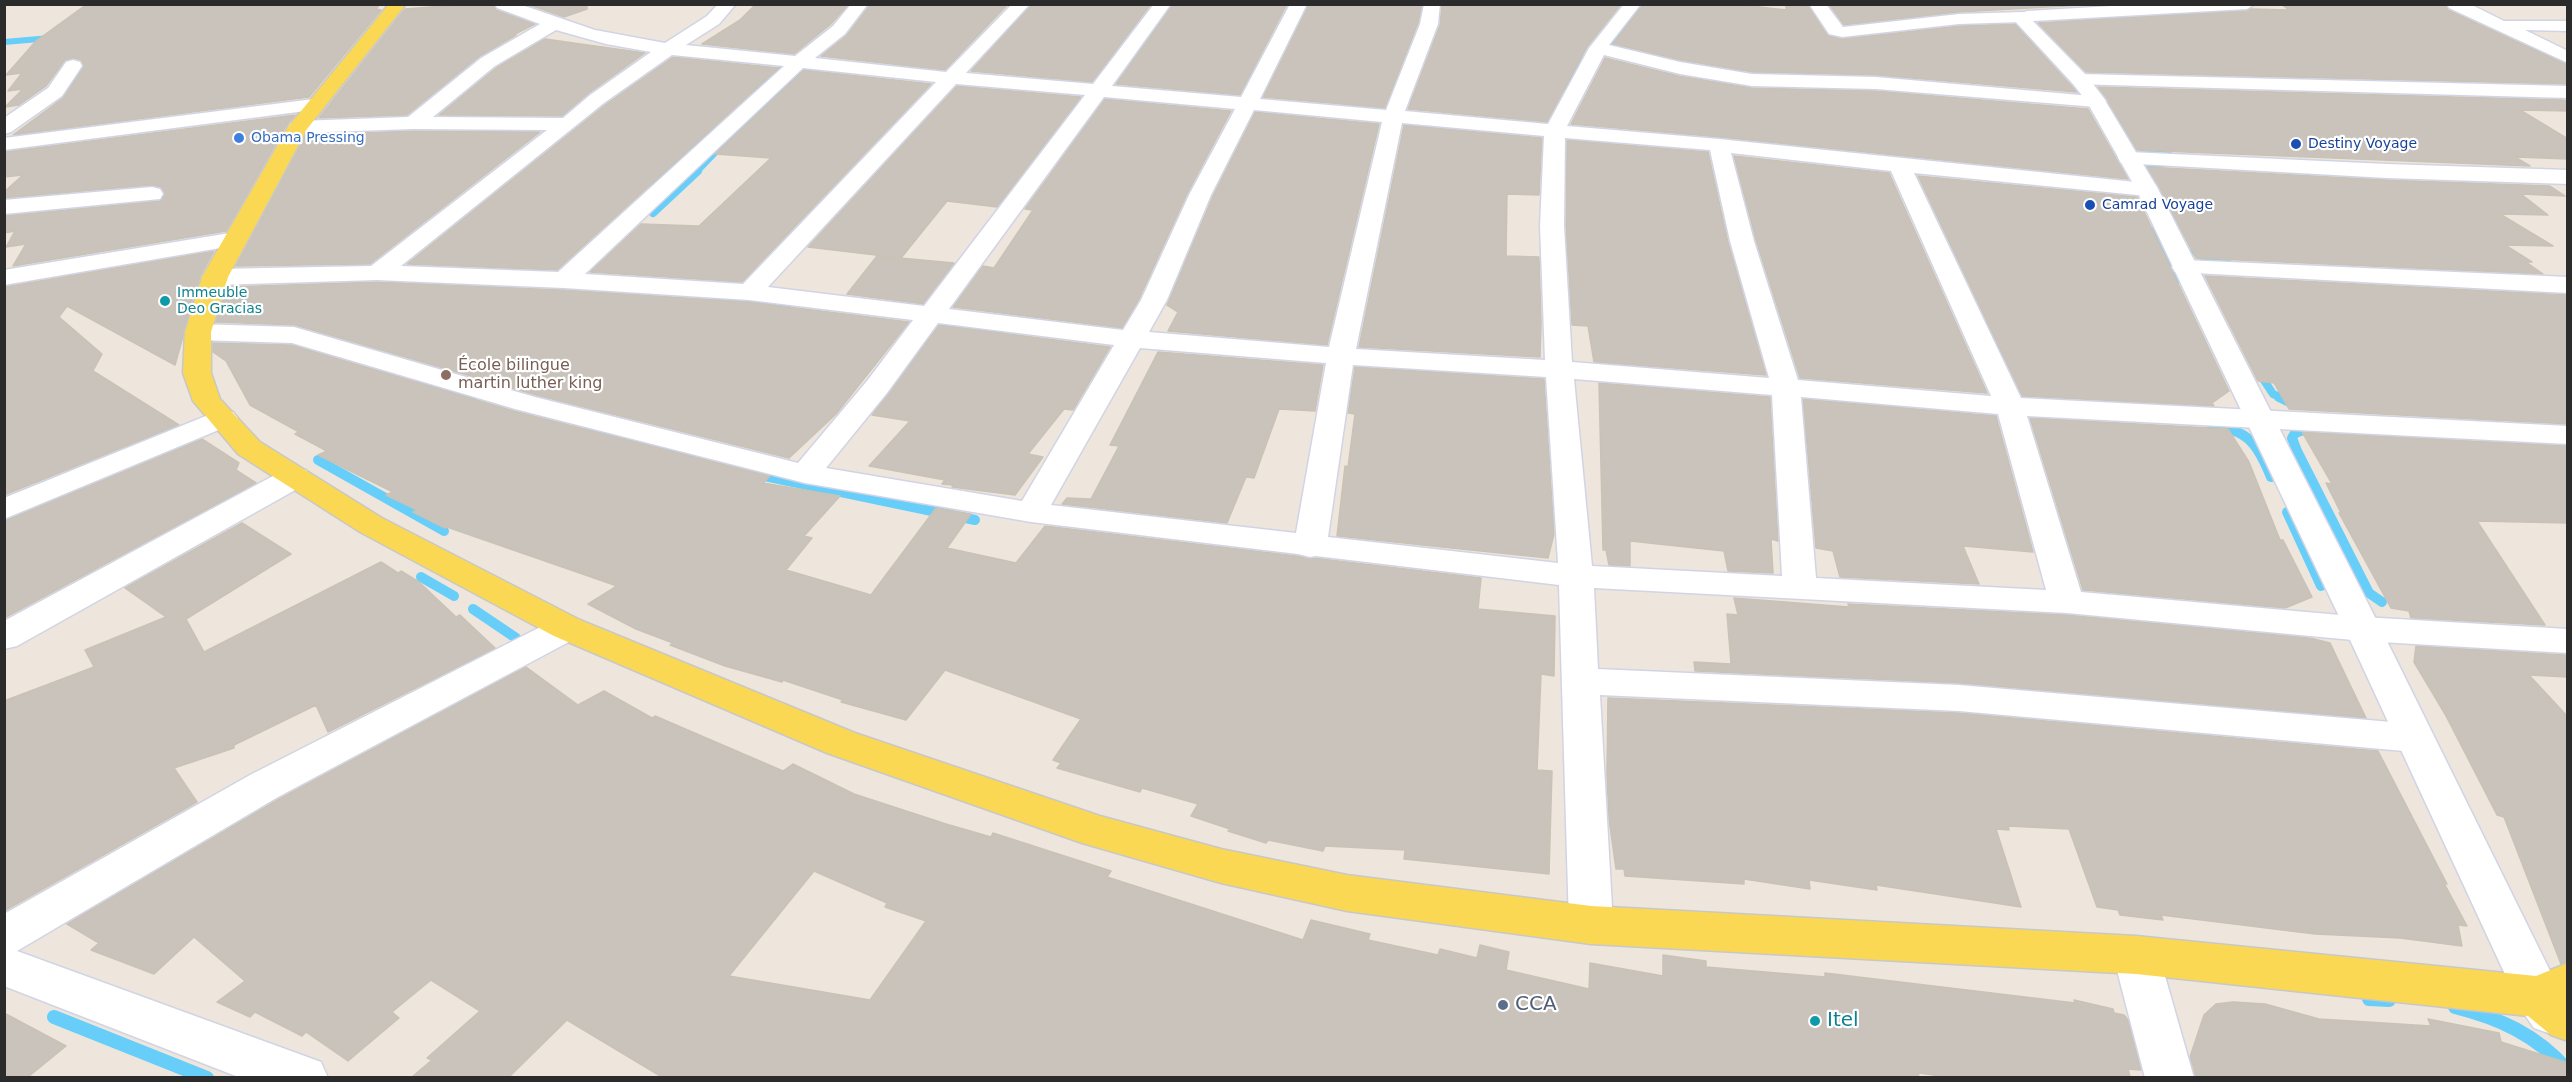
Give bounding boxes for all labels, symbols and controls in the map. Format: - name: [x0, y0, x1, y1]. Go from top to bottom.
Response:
- place label: Obama Pressing: [251, 130, 365, 146]
- marker: Obama Pressing: [232, 131, 246, 145]
- place label: Destiny Voyage: [2308, 136, 2417, 152]
- marker: Destiny Voyage: [2289, 137, 2303, 151]
- place label: Camrad Voyage: [2102, 197, 2213, 213]
- marker: Camrad Voyage: [2083, 198, 2097, 212]
- place label: Immeuble Deo Gracias: [177, 285, 262, 318]
- marker: Immeuble Deo Gracias: [158, 294, 172, 308]
- place label: École bilingue martin luther king: [458, 356, 602, 394]
- marker: École bilingue martin luther king: [439, 368, 453, 382]
- place label: CCA: [1515, 993, 1557, 1017]
- marker: CCA: [1496, 998, 1510, 1012]
- place label: Itel: [1827, 1009, 1859, 1033]
- marker: Itel: [1808, 1014, 1822, 1028]

